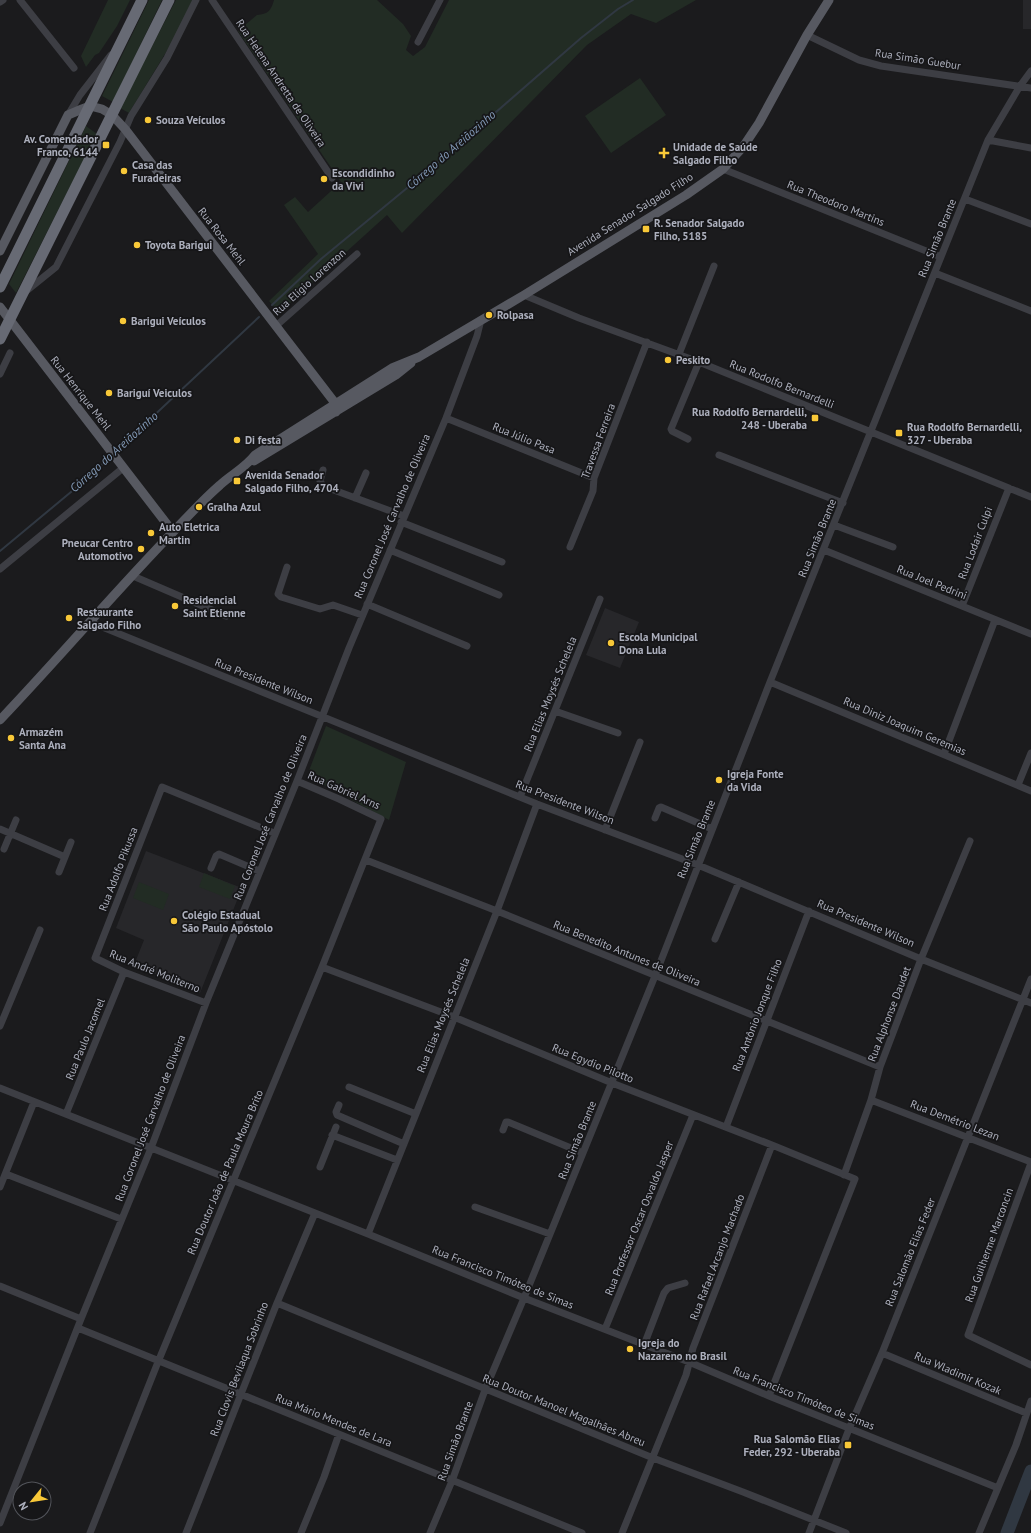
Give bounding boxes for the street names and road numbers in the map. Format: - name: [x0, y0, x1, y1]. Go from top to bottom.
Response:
- street label: Rua Helena Andretta de Oliveira: [233, 16, 329, 150]
- street label: Rua Simão Guebur: [874, 45, 962, 73]
- street label: Avenida Senador Salgado Filho: [564, 169, 696, 259]
- street label: Rua Theodoro Martins: [785, 177, 887, 229]
- street label: Rua Simão Brante: [915, 196, 959, 279]
- street label: Rua Rosa Mehl: [195, 204, 249, 268]
- street label: Rua Eligio Lorenzon: [270, 246, 348, 318]
- street label: Rua Henrique Mehl: [48, 353, 115, 434]
- street label: Rua Rodolfo Bernardelli: [728, 357, 836, 411]
- street label: Travessa Ferreira: [578, 401, 618, 481]
- street label: Rua Júlio Pasa: [491, 419, 557, 457]
- street label: Rua Coronel José Carvalho de Oliveira: [351, 432, 433, 600]
- street label: Rua Simão Brante: [795, 496, 839, 579]
- street label: Rua Lodair Culpi: [955, 505, 995, 581]
- street label: Rua Joel Pedrini: [895, 562, 969, 602]
- street label: Rua Elias Moysés Schelela: [520, 634, 580, 754]
- street label: Rua Presidente Wilson: [213, 655, 315, 707]
- street label: Rua Diniz Joaquim Geremias: [841, 694, 969, 758]
- street label: Rua Coronel José Carvalho de Oliveira: [230, 732, 310, 902]
- street label: Rua Gabriel Arns: [306, 768, 383, 812]
- street label: Rua Presidente Wilson: [514, 777, 616, 827]
- street label: Rua Simão Brante: [674, 797, 718, 880]
- street label: Rua Adolfo Pikussa: [95, 825, 141, 913]
- street label: Rua Presidente Wilson: [815, 896, 917, 950]
- street label: Rua Benedito Antunes de Oliveira: [551, 917, 703, 989]
- street label: Rua André Moliterno: [108, 946, 203, 996]
- street label: Rua Elias Moysés Schelela: [413, 955, 473, 1075]
- street label: Rua Antônio Jonque Filho: [729, 957, 785, 1073]
- street label: Rua Alphonse Daudet: [864, 964, 914, 1064]
- street label: Rua Paulo Jacomel: [62, 995, 108, 1082]
- street label: Rua Coronel José Carvalho de Oliveira: [112, 1033, 188, 1203]
- street label: Rua Egydio Pilotto: [550, 1040, 636, 1086]
- street label: Rua Doutor João de Paula Moura Brito: [184, 1087, 266, 1257]
- street label: Rua Demétrio Lezan: [909, 1097, 1001, 1143]
- street label: Rua Simão Brante: [555, 1098, 599, 1181]
- street label: Rua Professor Oscar Osvaldo Jasper: [602, 1138, 677, 1297]
- street label: Rua Guilherme Marconcin: [962, 1186, 1016, 1304]
- street label: Rua Rafael Arcanjo Machado: [686, 1192, 748, 1322]
- street label: Rua Salomão Elias Feder: [882, 1195, 938, 1308]
- street label: Rua Francisco Timóteo de Simas: [430, 1242, 576, 1312]
- street label: Rua Clovis Bevilaqua Sobrinho: [207, 1300, 271, 1438]
- street label: Rua Wladimir Kozak: [912, 1348, 1004, 1398]
- street label: Rua Francisco Timóteo de Simas: [731, 1363, 877, 1433]
- street label: Rua Doutor Manoel Magalhães Abreu: [481, 1371, 648, 1449]
- street label: Rua Mário Mendes de Lara: [274, 1390, 394, 1450]
- street label: Rua Simão Brante: [434, 1399, 476, 1483]

